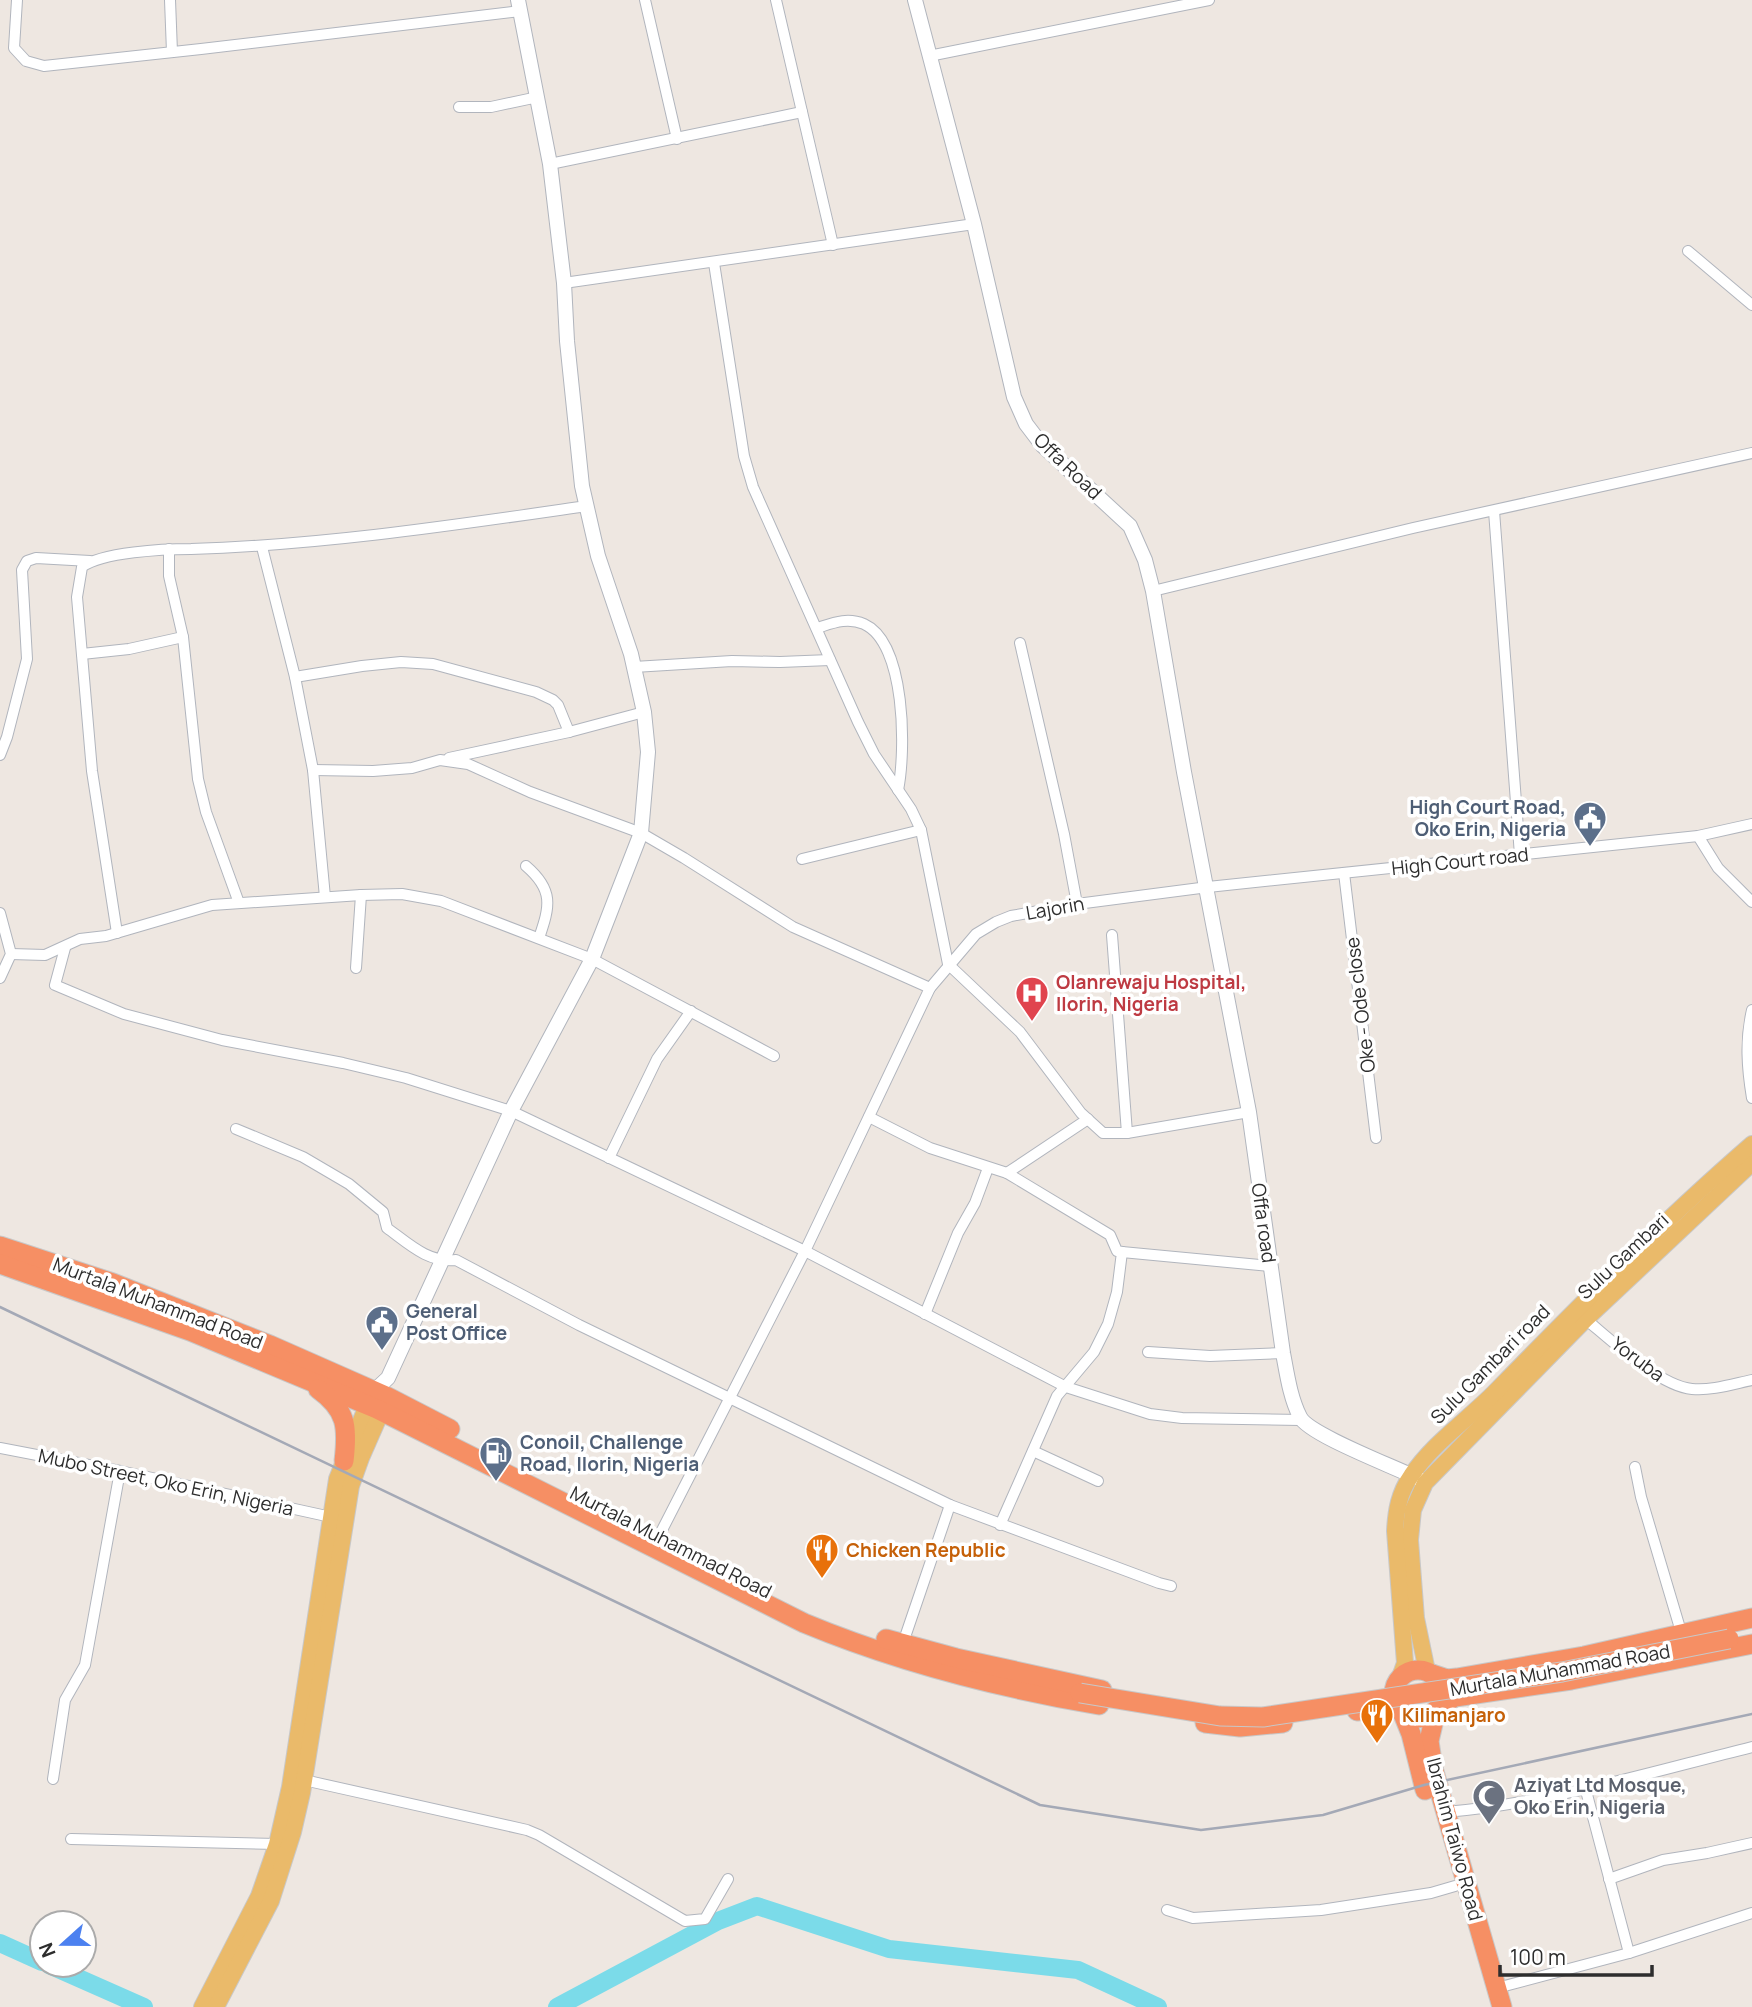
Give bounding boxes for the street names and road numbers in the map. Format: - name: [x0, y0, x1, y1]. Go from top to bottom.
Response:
- street label: Offa Road: [1028, 427, 1108, 505]
- street label: High Court road: [1390, 841, 1530, 881]
- street label: Lajorin: [1024, 890, 1086, 926]
- street label: Oke - Ode close: [1339, 936, 1381, 1074]
- street label: Offa road: [1246, 1182, 1282, 1264]
- street label: Sulu Gambari: [1572, 1207, 1674, 1305]
- street label: Murtala Muhammad Road: [49, 1251, 267, 1355]
- street label: Sulu Gambari road: [1425, 1299, 1555, 1429]
- street label: Yoruba: [1606, 1330, 1670, 1388]
- street label: Mubo Street, Oko Erin, Nigeria: [36, 1442, 296, 1522]
- street label: Murtala Muhammad Road: [566, 1480, 776, 1604]
- street label: Murtala Muhammad Road: [1448, 1638, 1672, 1702]
- street label: Ibrahim Taiwo Road: [1421, 1755, 1489, 1923]

